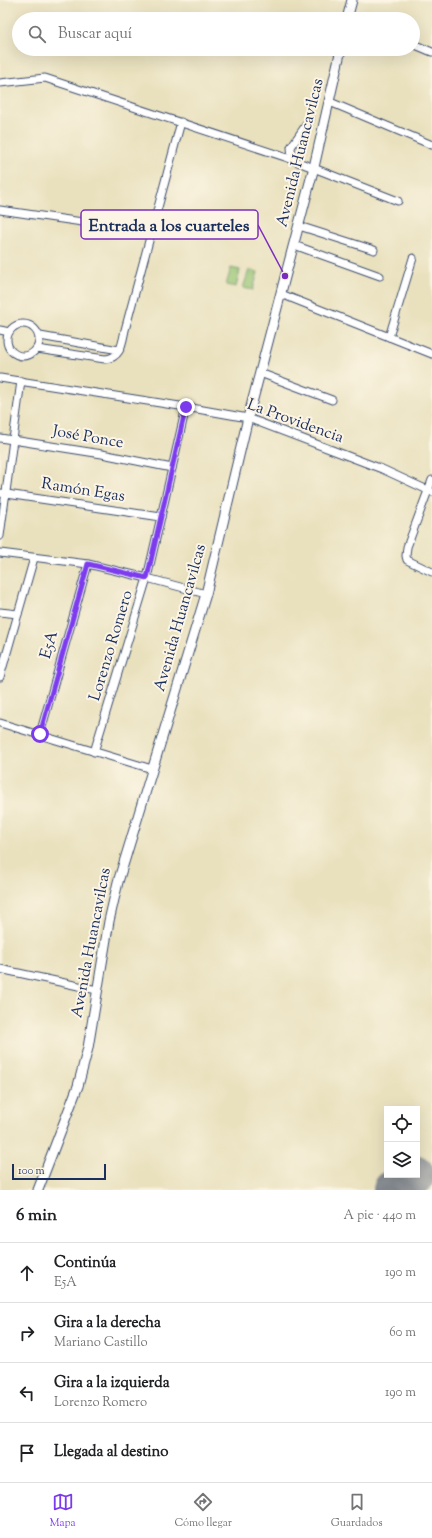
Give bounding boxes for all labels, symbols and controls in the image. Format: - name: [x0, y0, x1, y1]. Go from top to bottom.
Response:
- search box: [12, 12, 420, 56]
- icon: search: [26, 23, 48, 45]
- text: Buscar aquí: [58, 24, 132, 45]
- street label: Avenida Huancavilcas: [271, 76, 331, 230]
- callout: Entrada a los cuarteles: [81, 210, 258, 239]
- text: Entrada a los cuarteles: [89, 215, 250, 239]
- street label: La Providencia: [244, 394, 347, 450]
- route end: [177, 398, 195, 416]
- street label: José Ponce: [50, 420, 125, 456]
- street label: Ramón Egas: [39, 473, 127, 509]
- street label: Avenida Huancavilcas: [149, 542, 213, 694]
- street label: Lorenzo Romero: [84, 588, 140, 704]
- street label: E5A: [35, 628, 65, 662]
- route start: [31, 725, 49, 743]
- street label: Avenida Huancavilcas: [66, 866, 118, 1020]
- map controls: [384, 1106, 420, 1178]
- button: locate: [384, 1106, 420, 1142]
- button: layers: [384, 1142, 420, 1178]
- scale bar: [12, 1162, 106, 1181]
- text: 100 m: [18, 1163, 45, 1179]
- text: 6 min: [16, 1204, 57, 1228]
- text: A pie · 440 m: [344, 1207, 416, 1225]
- text: Continúa: [54, 1253, 116, 1274]
- icon: ahead: [16, 1262, 38, 1284]
- text: 190 m: [385, 1264, 416, 1282]
- text: E5A: [54, 1274, 77, 1292]
- text: Gira a la derecha: [54, 1313, 161, 1334]
- icon: right: [16, 1322, 38, 1344]
- text: 60 m: [389, 1324, 416, 1342]
- text: Mariano Castillo: [54, 1334, 148, 1352]
- text: Gira a la izquierda: [54, 1373, 170, 1394]
- icon: left: [16, 1382, 38, 1404]
- text: 190 m: [385, 1384, 416, 1402]
- text: Lorenzo Romero: [54, 1394, 147, 1412]
- icon: arrive: [16, 1442, 38, 1464]
- text: Llegada al destino: [54, 1442, 169, 1463]
- tab: Mapa: [49, 1491, 76, 1531]
- tab: Cómo llegar: [174, 1491, 232, 1531]
- tab: Guardados: [331, 1491, 383, 1531]

